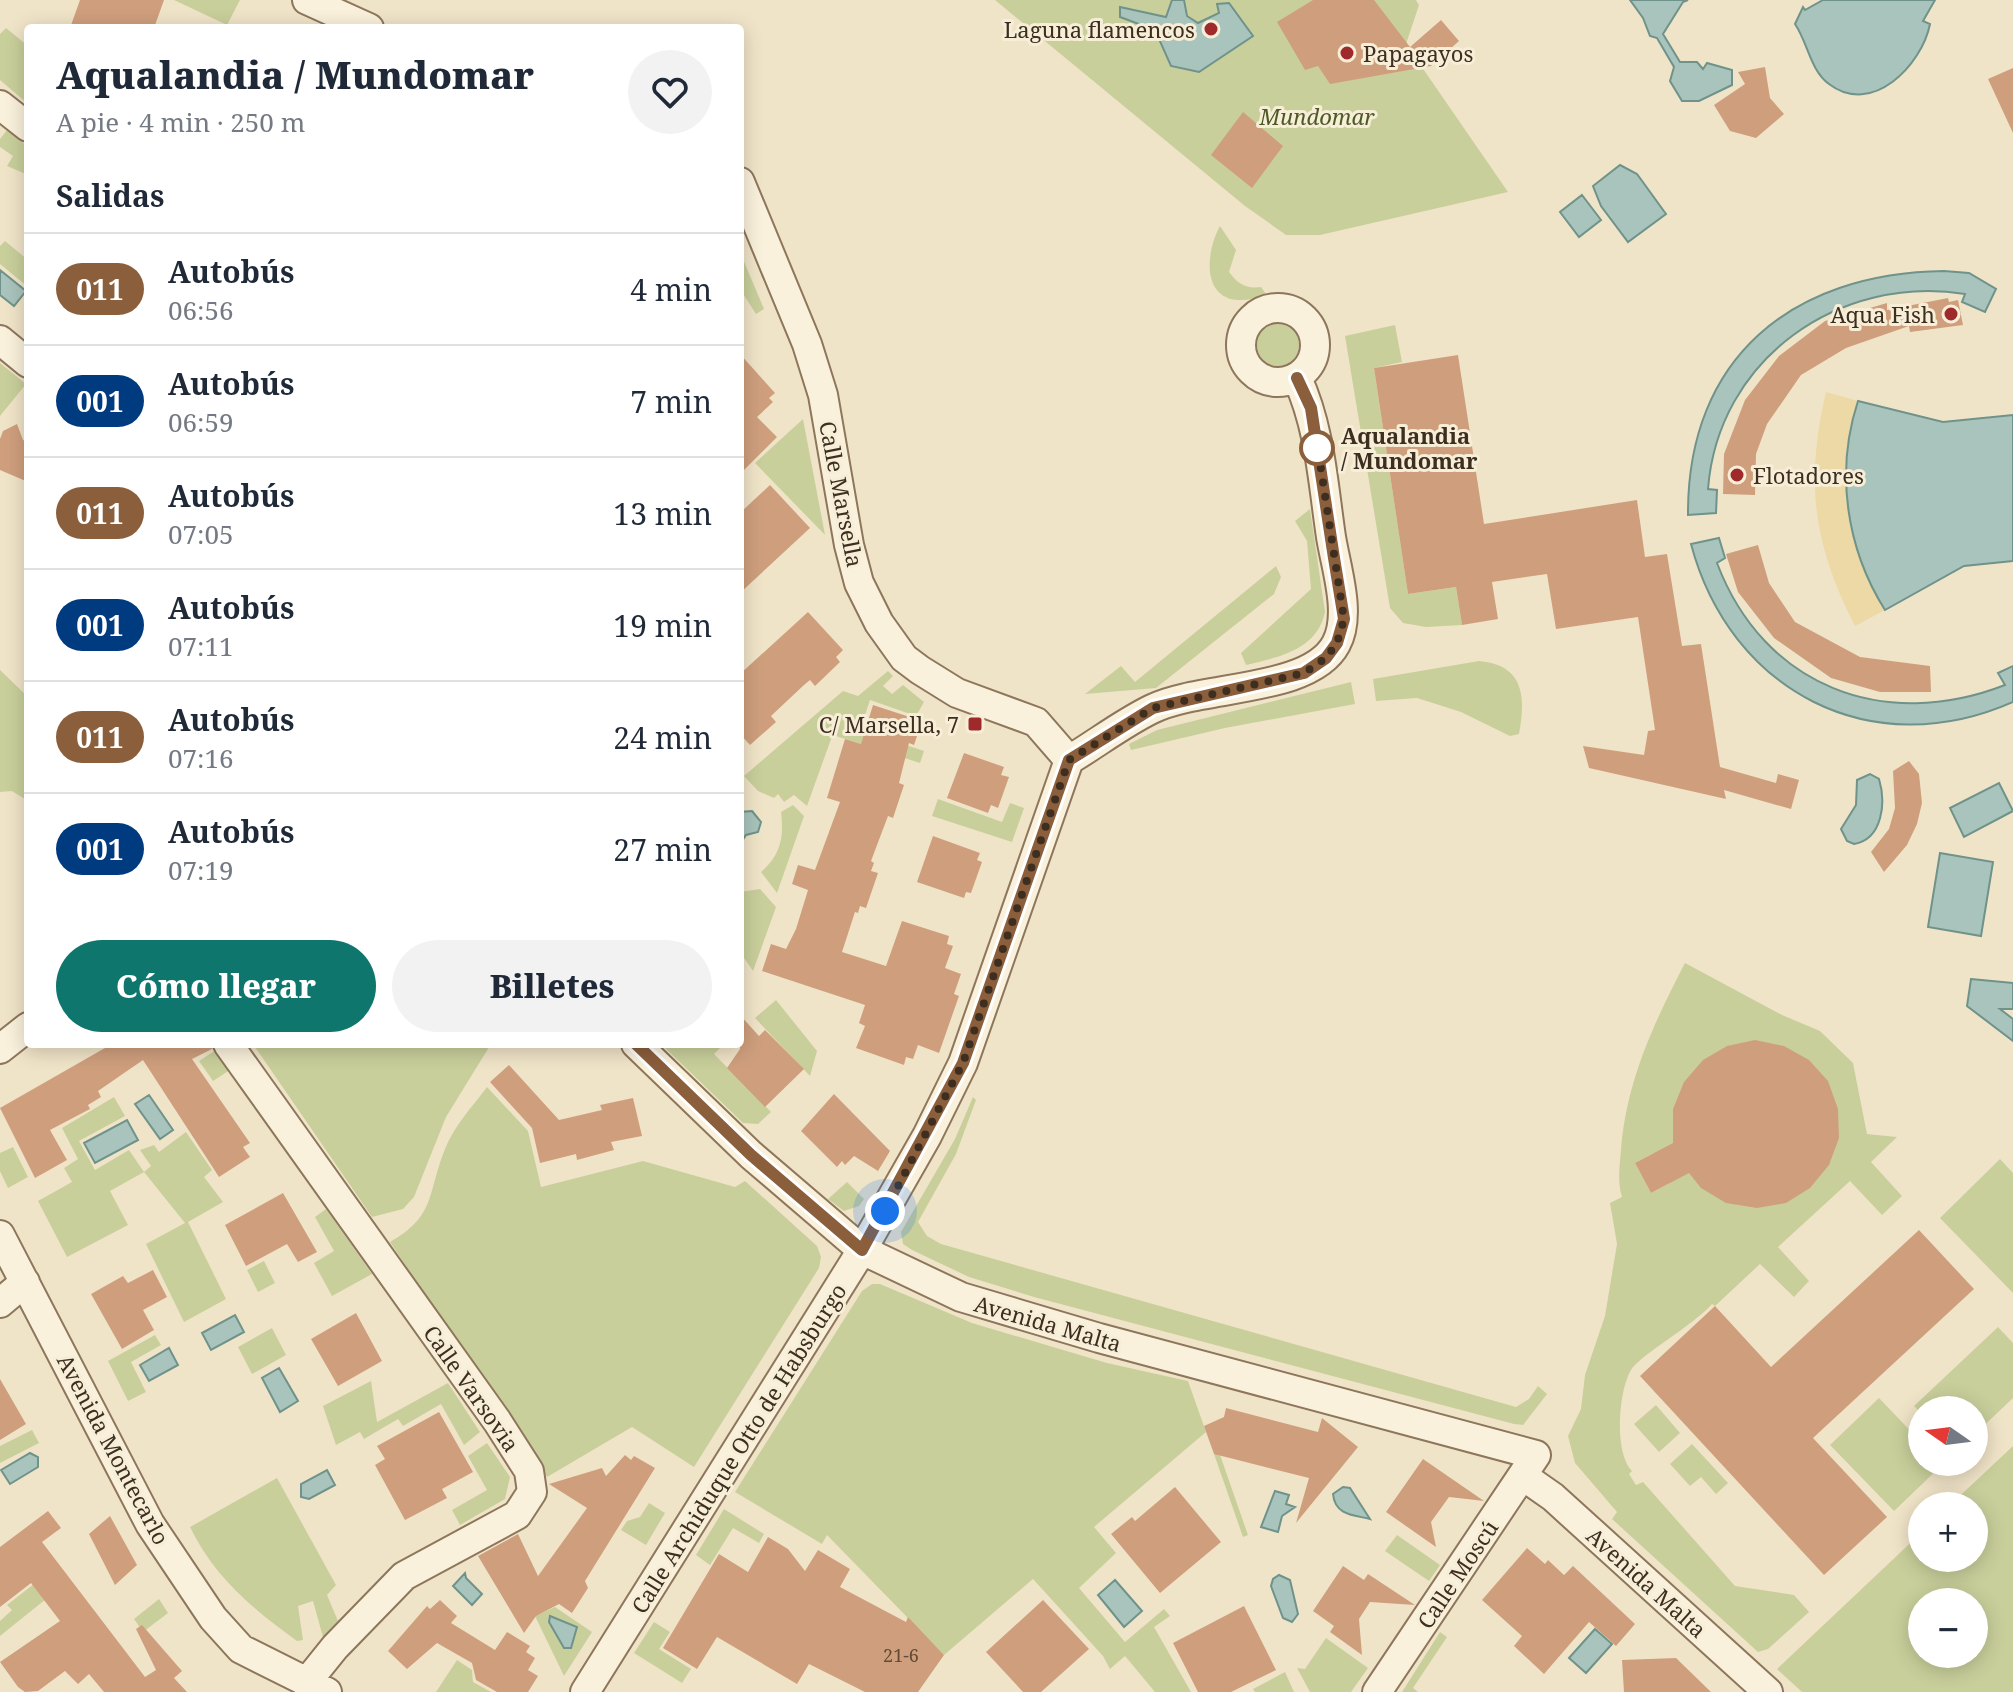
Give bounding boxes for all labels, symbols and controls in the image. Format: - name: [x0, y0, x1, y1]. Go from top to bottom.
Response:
- place label: Laguna flamencos: [1004, 14, 1195, 44]
- marker: Laguna flamencos: [1202, 20, 1220, 38]
- place label: Papagayos: [1363, 38, 1473, 68]
- marker: Papagayos: [1338, 44, 1356, 62]
- text: Aqualandia / Mundomar: [56, 48, 534, 100]
- button: heart: [628, 50, 712, 134]
- park label: Mundomar: [1258, 101, 1375, 131]
- text: A pie · 4 min · 250 m: [56, 104, 305, 140]
- text: Salidas: [56, 175, 164, 216]
- text: Autobús: [168, 251, 294, 292]
- text: 4 min: [630, 269, 712, 310]
- text: 011: [76, 270, 124, 308]
- text: 06:56: [168, 292, 234, 328]
- place label: Aqua Fish: [1830, 299, 1935, 329]
- marker: Aqua Fish: [1942, 305, 1960, 323]
- text: Autobús: [168, 363, 294, 404]
- text: 7 min: [630, 381, 712, 422]
- text: 001: [76, 382, 124, 420]
- text: 06:59: [168, 404, 234, 440]
- street label: Calle Marsella: [813, 418, 871, 570]
- place label: Aqualandia / Mundomar: [1341, 420, 1478, 475]
- marker: Aqualandia / Mundomar: [1300, 431, 1334, 465]
- place label: Flotadores: [1753, 460, 1864, 490]
- marker: Flotadores: [1728, 466, 1746, 484]
- text: Autobús: [168, 475, 294, 516]
- text: 13 min: [613, 493, 712, 534]
- text: 011: [76, 494, 124, 532]
- text: 07:05: [168, 516, 234, 552]
- text: Autobús: [168, 587, 294, 628]
- text: 19 min: [613, 605, 712, 646]
- text: 001: [76, 606, 124, 644]
- text: 07:11: [168, 628, 234, 664]
- text: Autobús: [168, 699, 294, 740]
- place label: C/ Marsella, 7: [819, 709, 959, 739]
- marker: C/ Marsella, 7: [966, 715, 984, 733]
- text: 24 min: [613, 717, 712, 758]
- text: 011: [76, 718, 124, 756]
- text: 07:16: [168, 740, 234, 776]
- text: Autobús: [168, 811, 294, 852]
- text: 27 min: [613, 829, 712, 870]
- text: 001: [76, 830, 124, 868]
- text: 07:19: [168, 852, 234, 888]
- button: Cómo llegar: [56, 940, 376, 1032]
- button: Billetes: [392, 940, 712, 1032]
- your location: [865, 1191, 905, 1231]
- street label: Calle Archiduque Otto de Habsburgo: [624, 1277, 852, 1619]
- street label: Avenida Malta: [971, 1288, 1125, 1358]
- street label: Calle Varsovia: [417, 1319, 527, 1457]
- street label: Avenida Montecarlo: [51, 1349, 177, 1549]
- north arrow: [1908, 1396, 1988, 1476]
- map controls: [1908, 1396, 1988, 1668]
- button: +: [1908, 1492, 1988, 1572]
- street label: Calle Moscú: [1410, 1514, 1504, 1634]
- street label: Avenida Malta: [1581, 1520, 1713, 1644]
- button: −: [1908, 1588, 1988, 1668]
- house number: 21-6: [883, 1643, 919, 1667]

